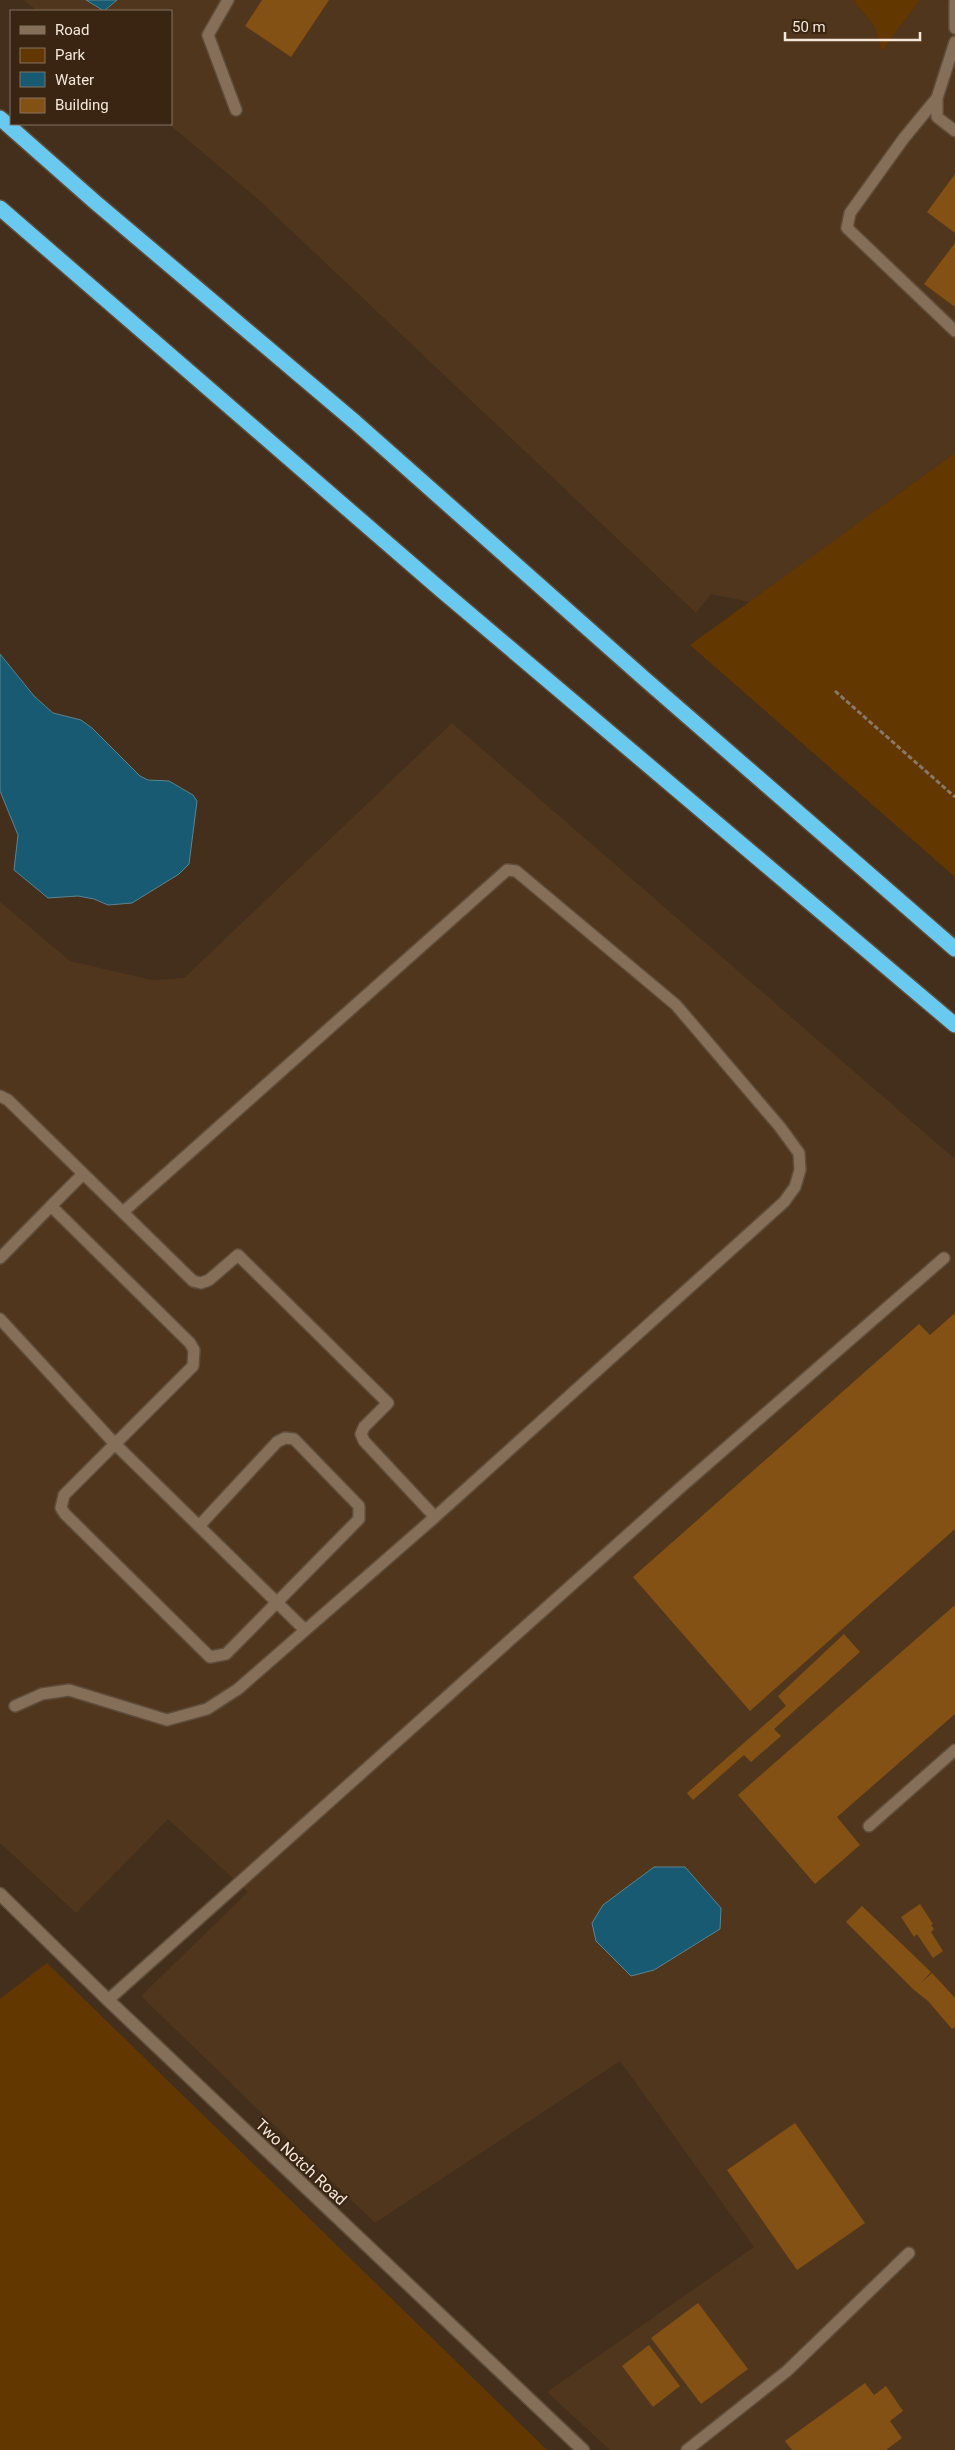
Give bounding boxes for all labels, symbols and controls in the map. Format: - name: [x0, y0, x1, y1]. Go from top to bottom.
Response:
- legend: [10, 10, 172, 125]
- scale bar: [785, 10, 920, 42]
- text: 50 m: [792, 18, 826, 36]
- text: Road: [55, 21, 89, 39]
- text: Park: [55, 46, 86, 64]
- text: Water: [55, 71, 94, 89]
- text: Building: [55, 96, 109, 114]
- street label: Two Notch Road: [251, 2115, 351, 2209]

